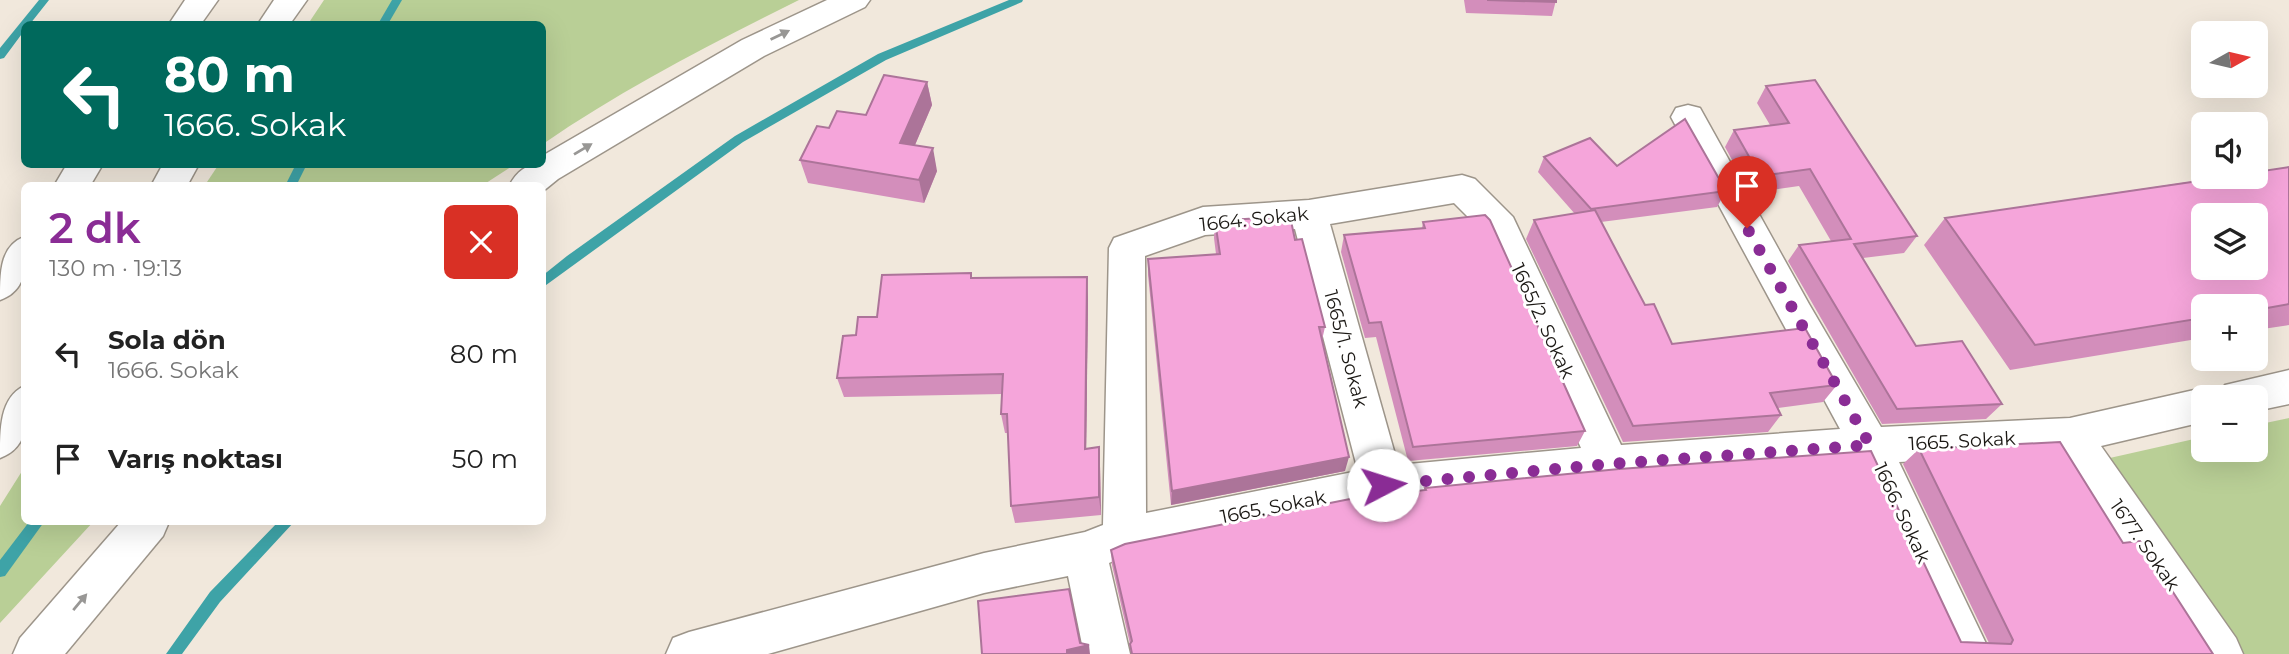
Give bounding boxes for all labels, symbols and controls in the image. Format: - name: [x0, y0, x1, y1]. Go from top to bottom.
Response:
- north arrow: [2191, 21, 2268, 98]
- map controls: [2191, 21, 2268, 462]
- one-way arrow: [770, 30, 790, 41]
- text: 80 m: [164, 45, 295, 104]
- icon: left: [49, 49, 140, 140]
- text: 1666. Sokak: [164, 105, 346, 144]
- button: sound: [2191, 112, 2268, 189]
- one-way arrow: [573, 143, 593, 155]
- pin: [1717, 156, 1777, 228]
- icon: arrive: [1728, 167, 1766, 205]
- text: 2 dk: [49, 202, 141, 254]
- street label: 1664. Sokak: [1198, 202, 1310, 236]
- button: layers: [2191, 203, 2268, 280]
- button: close: [444, 205, 518, 279]
- text: 130 m · 19:13: [49, 254, 182, 282]
- street label: 1665/2. Sokak: [1506, 260, 1580, 383]
- street label: 1665/1. Sokak: [1319, 288, 1373, 411]
- button: +: [2191, 294, 2268, 371]
- text: Sola dön: [108, 324, 226, 356]
- icon: left: [49, 335, 87, 373]
- text: 80 m: [450, 338, 518, 370]
- text: 1666. Sokak: [108, 356, 239, 384]
- button: −: [2191, 385, 2268, 462]
- street label: 1665. Sokak: [1908, 427, 2017, 455]
- icon: arrive: [49, 440, 87, 478]
- text: Varış noktası: [108, 443, 283, 475]
- text: 50 m: [452, 443, 518, 475]
- position arrow: [1346, 448, 1420, 522]
- street label: 1666. Sokak: [1869, 459, 1936, 567]
- street label: 1665. Sokak: [1218, 485, 1328, 529]
- street label: 1677. Sokak: [2105, 495, 2185, 596]
- one-way arrow: [72, 593, 87, 610]

